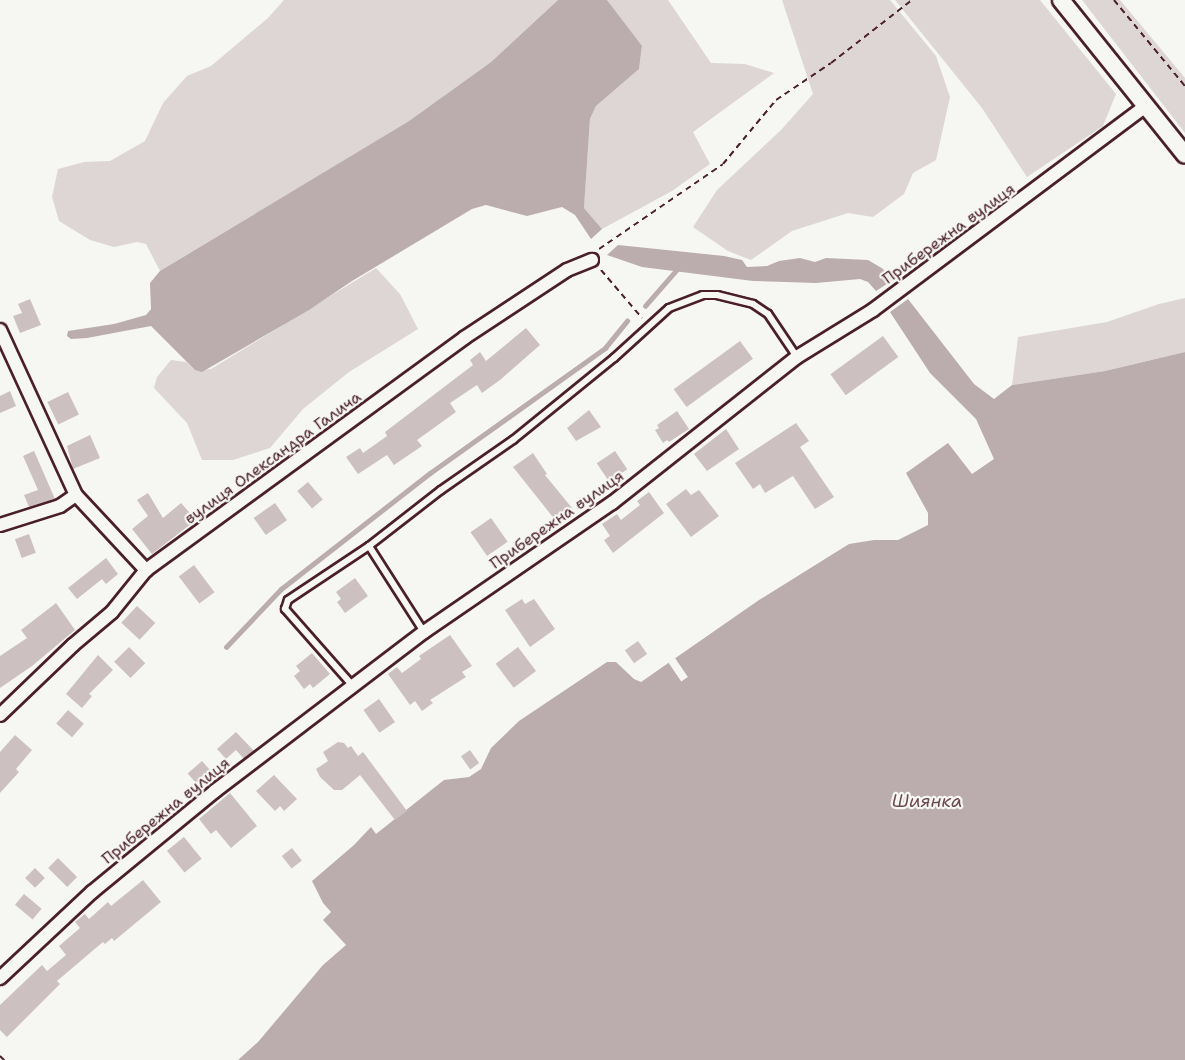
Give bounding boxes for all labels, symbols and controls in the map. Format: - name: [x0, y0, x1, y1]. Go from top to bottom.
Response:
- street label: Прибережна вулиця: [879, 179, 1019, 289]
- street label: вулиця Олександра Галича: [181, 387, 365, 529]
- street label: Прибережна вулиця: [486, 467, 628, 573]
- street label: Прибережна вулиця: [98, 753, 234, 869]
- water label: Шиянка: [892, 790, 962, 812]

